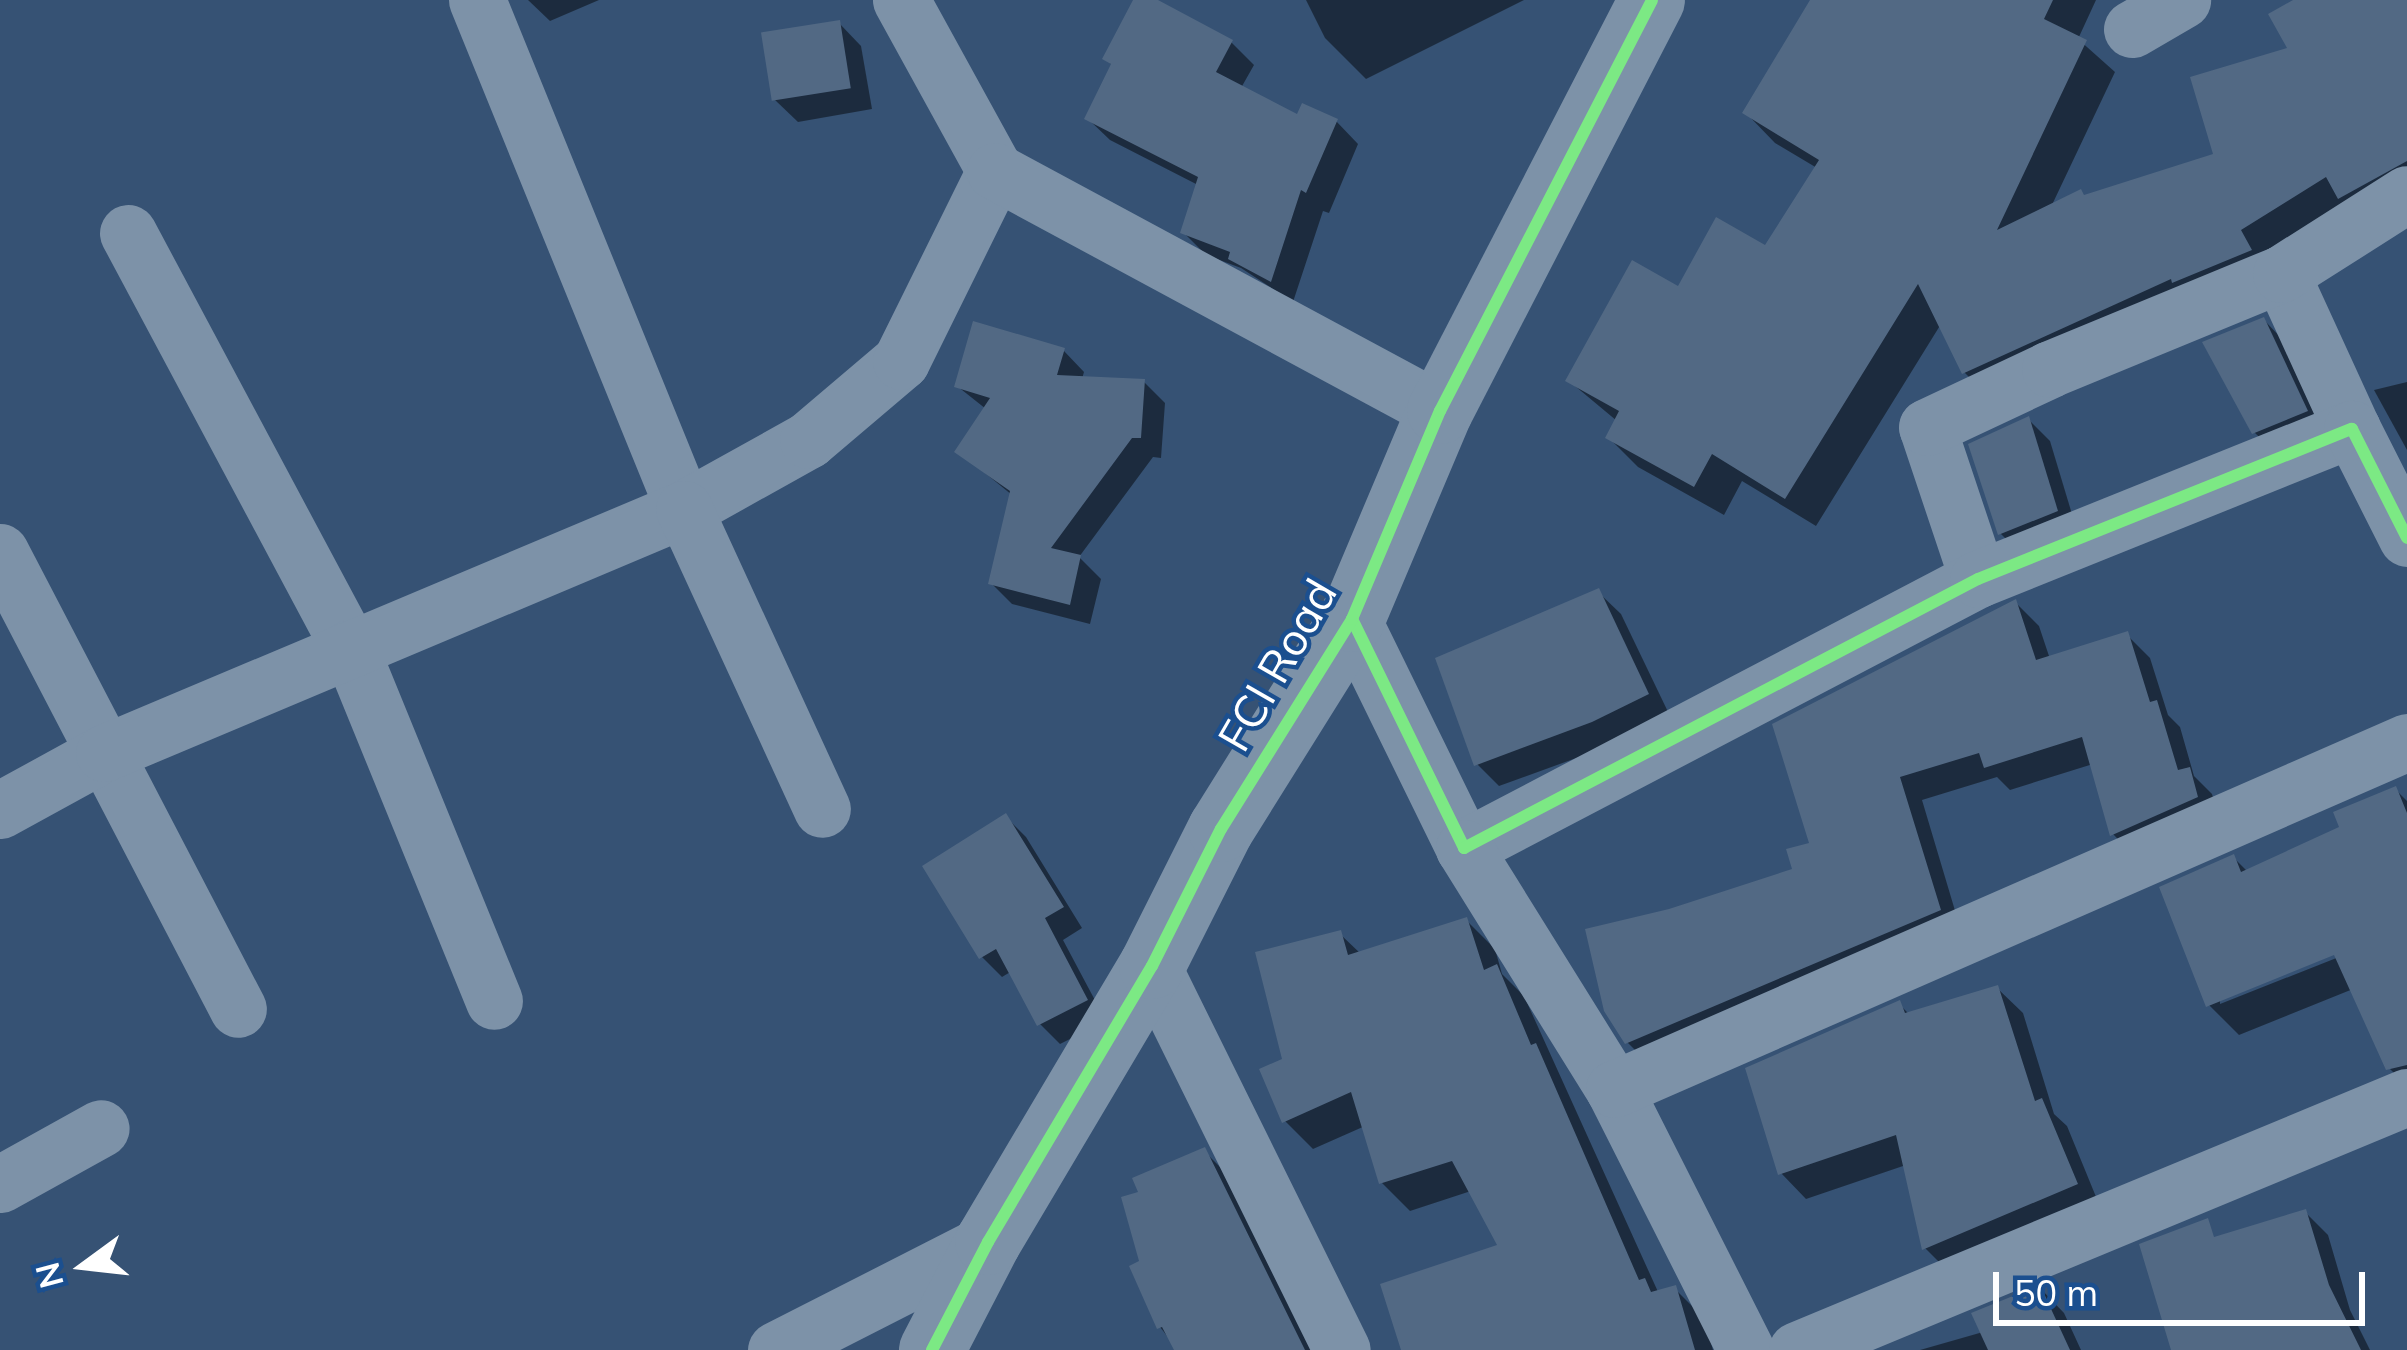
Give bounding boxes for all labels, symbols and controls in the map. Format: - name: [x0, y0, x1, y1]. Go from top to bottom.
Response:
- street label: FCI Road: [1206, 570, 1348, 760]
- north arrow: [24, 1206, 144, 1326]
- scale bar: [1999, 1248, 2371, 1322]
- text: N: [26, 1258, 72, 1293]
- text: 50 m: [2014, 1270, 2098, 1315]

